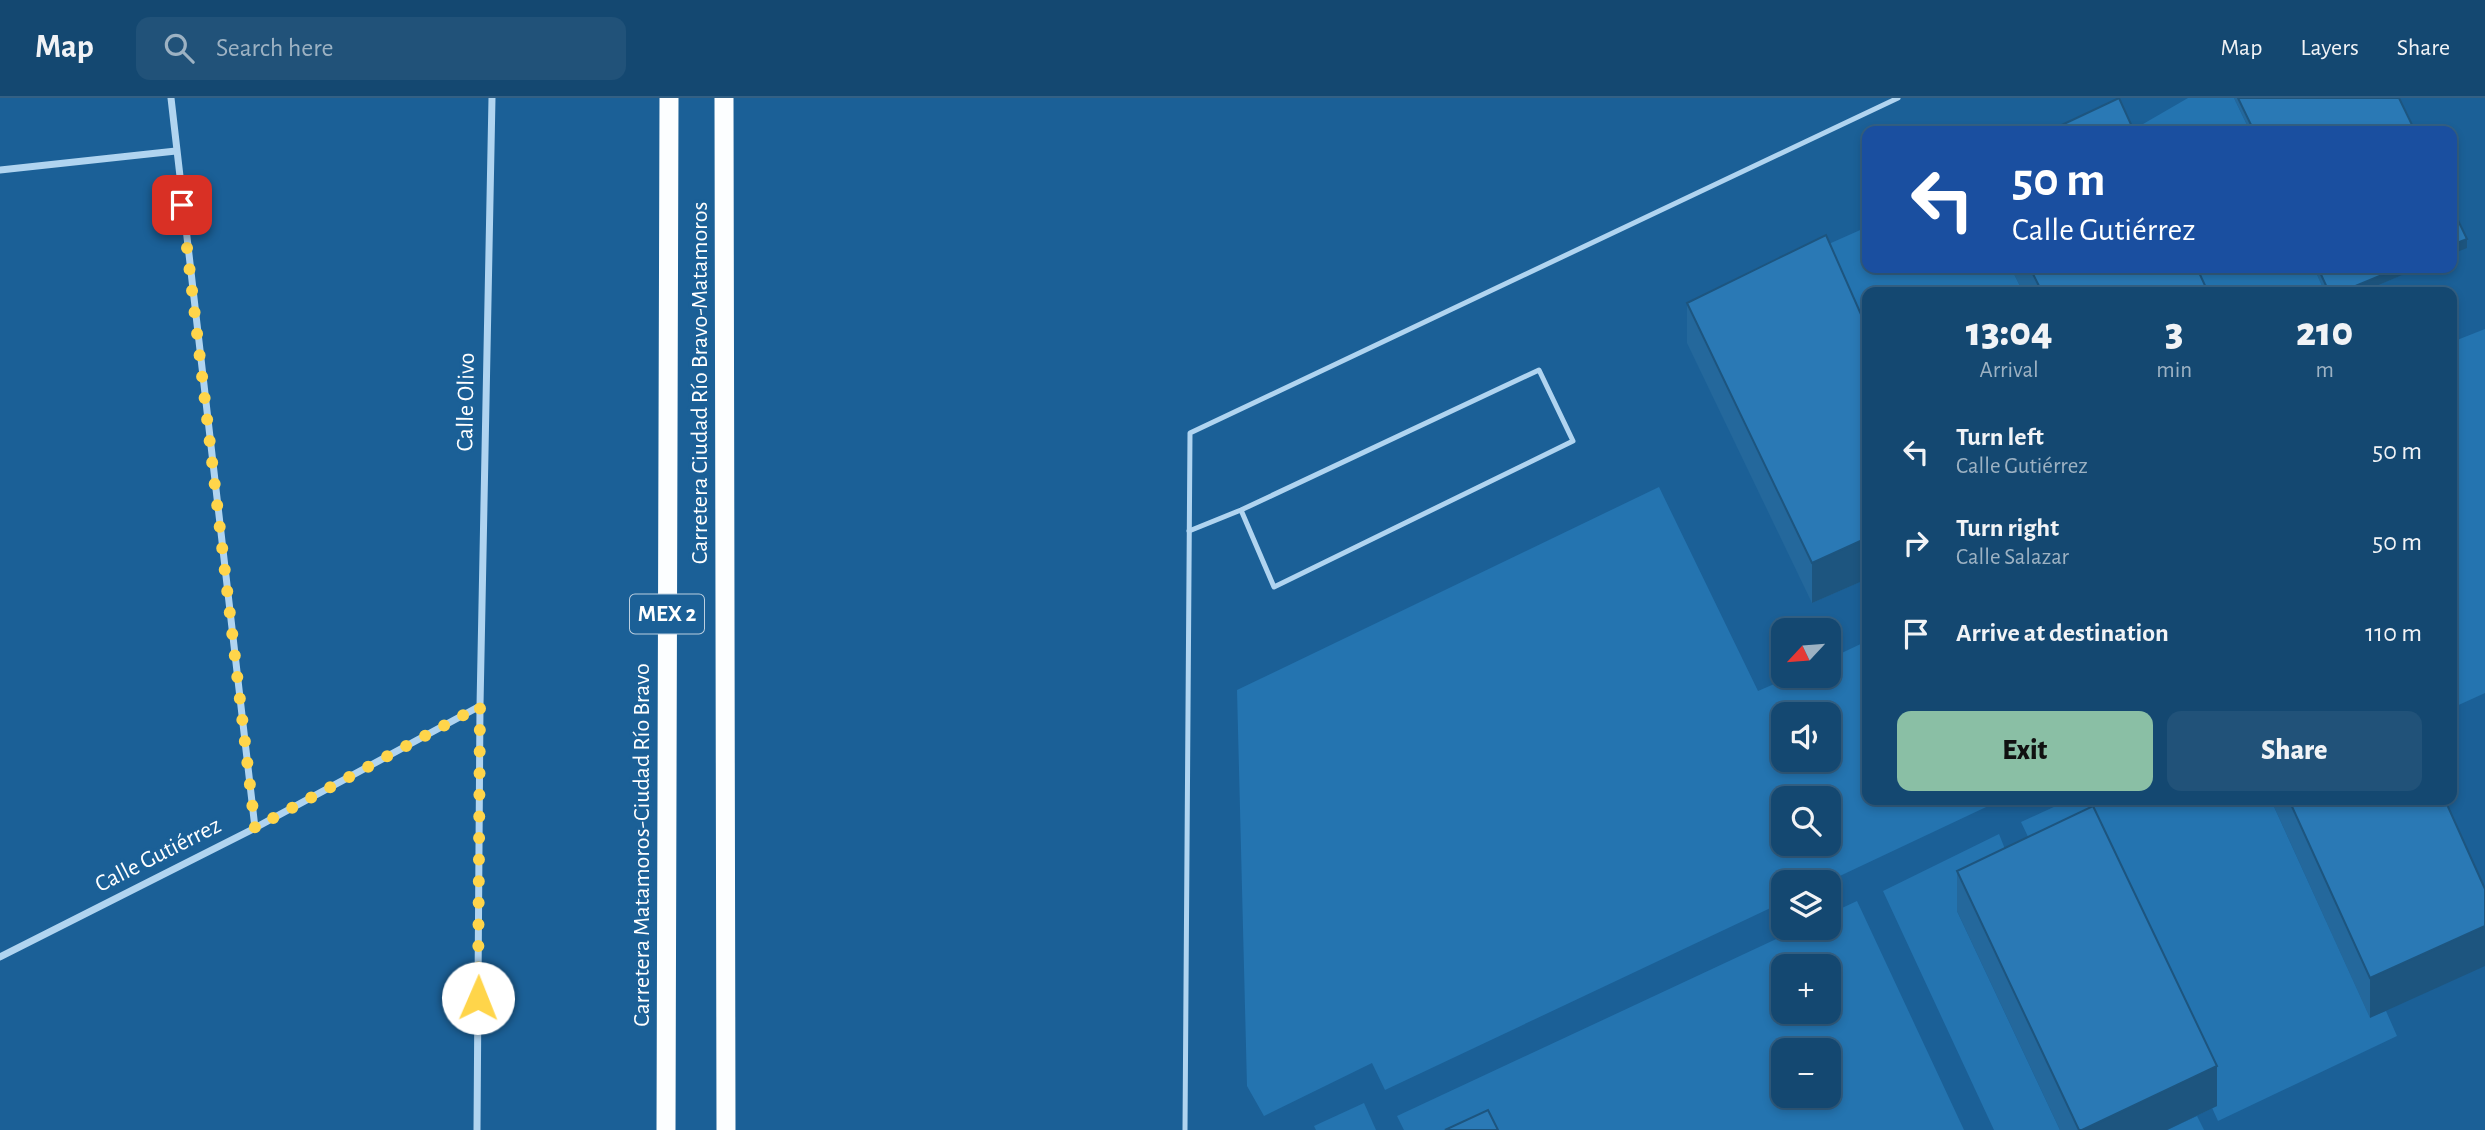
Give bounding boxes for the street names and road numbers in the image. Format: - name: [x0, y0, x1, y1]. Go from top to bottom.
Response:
- street label: Carretera Ciudad Río Bravo-Matamoros: [688, 202, 712, 564]
- street label: Calle Olivo: [453, 352, 479, 452]
- road number: MEX 2: [630, 594, 704, 634]
- street label: Carretera Matamoros-Ciudad Río Bravo: [630, 663, 654, 1027]
- street label: Calle Gutiérrez: [91, 813, 225, 897]

